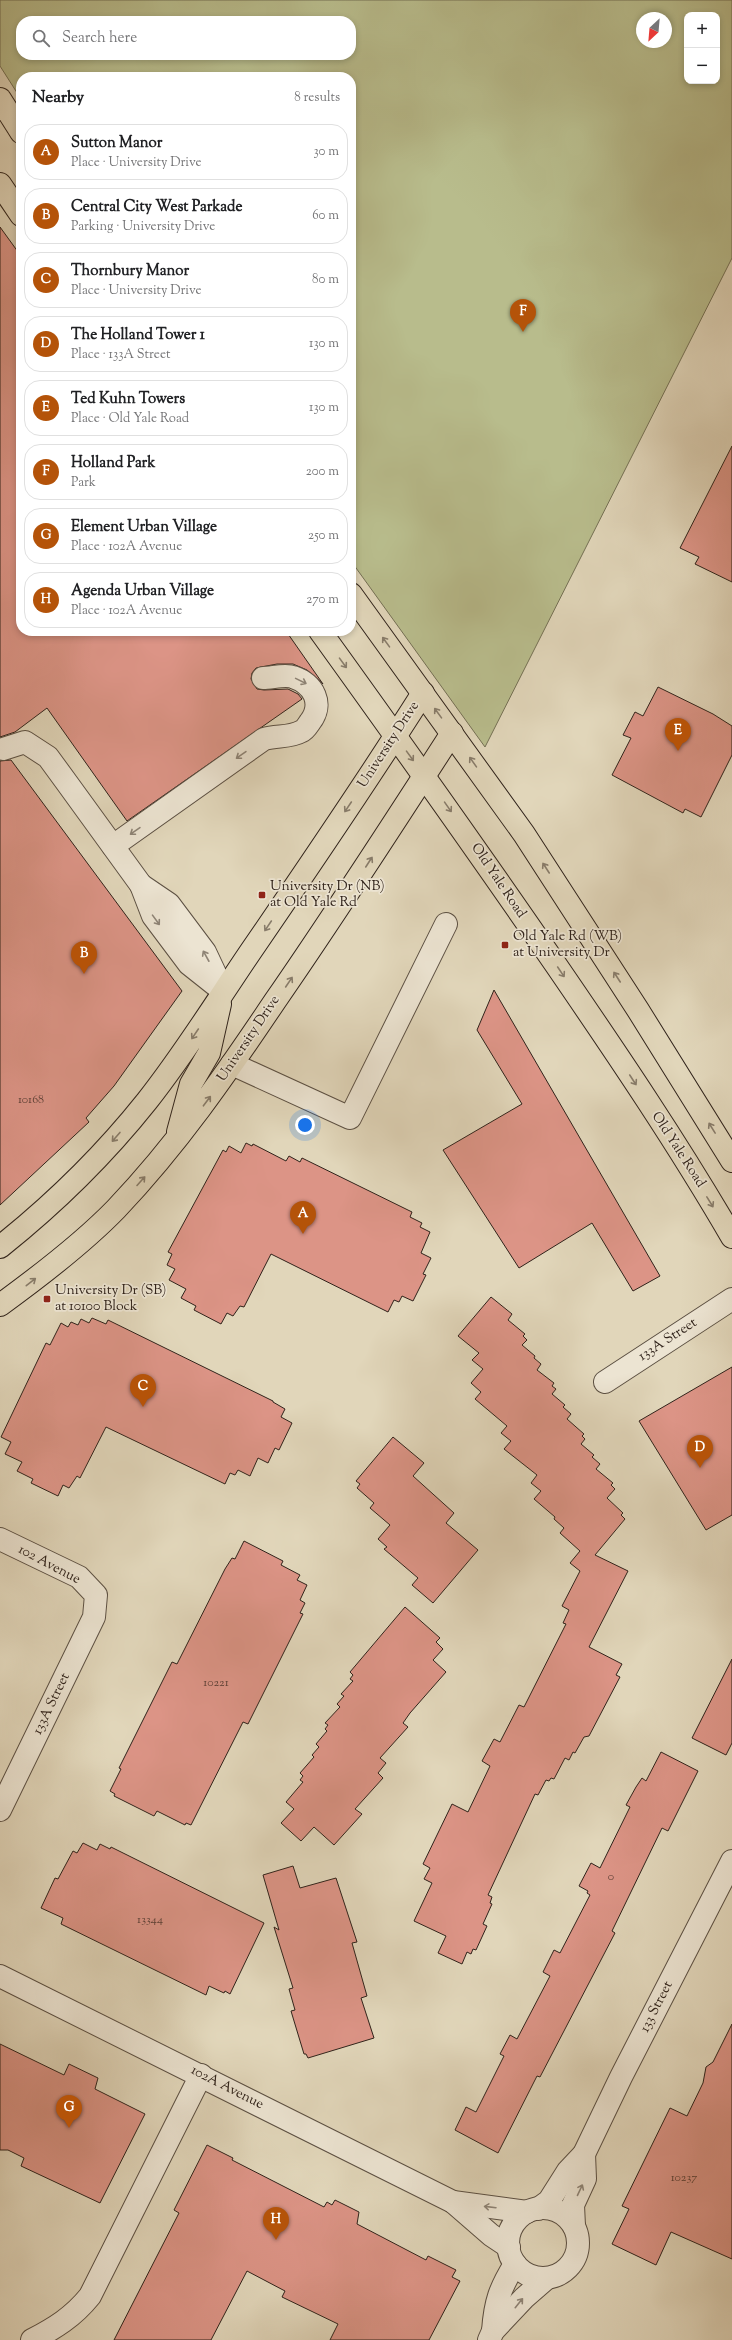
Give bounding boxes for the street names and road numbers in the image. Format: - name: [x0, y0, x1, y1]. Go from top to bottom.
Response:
- street label: University Drive: [353, 698, 425, 792]
- street label: Old Yale Road: [465, 839, 531, 923]
- street label: University Drive: [213, 992, 285, 1086]
- street label: Old Yale Road: [646, 1108, 710, 1192]
- street label: 133A Street: [635, 1313, 702, 1367]
- street label: 102 Avenue: [14, 1540, 84, 1590]
- street label: 133A Street: [28, 1670, 76, 1738]
- street label: 133 Street: [636, 1978, 679, 2036]
- street label: 102A Avenue: [187, 2061, 267, 2115]

